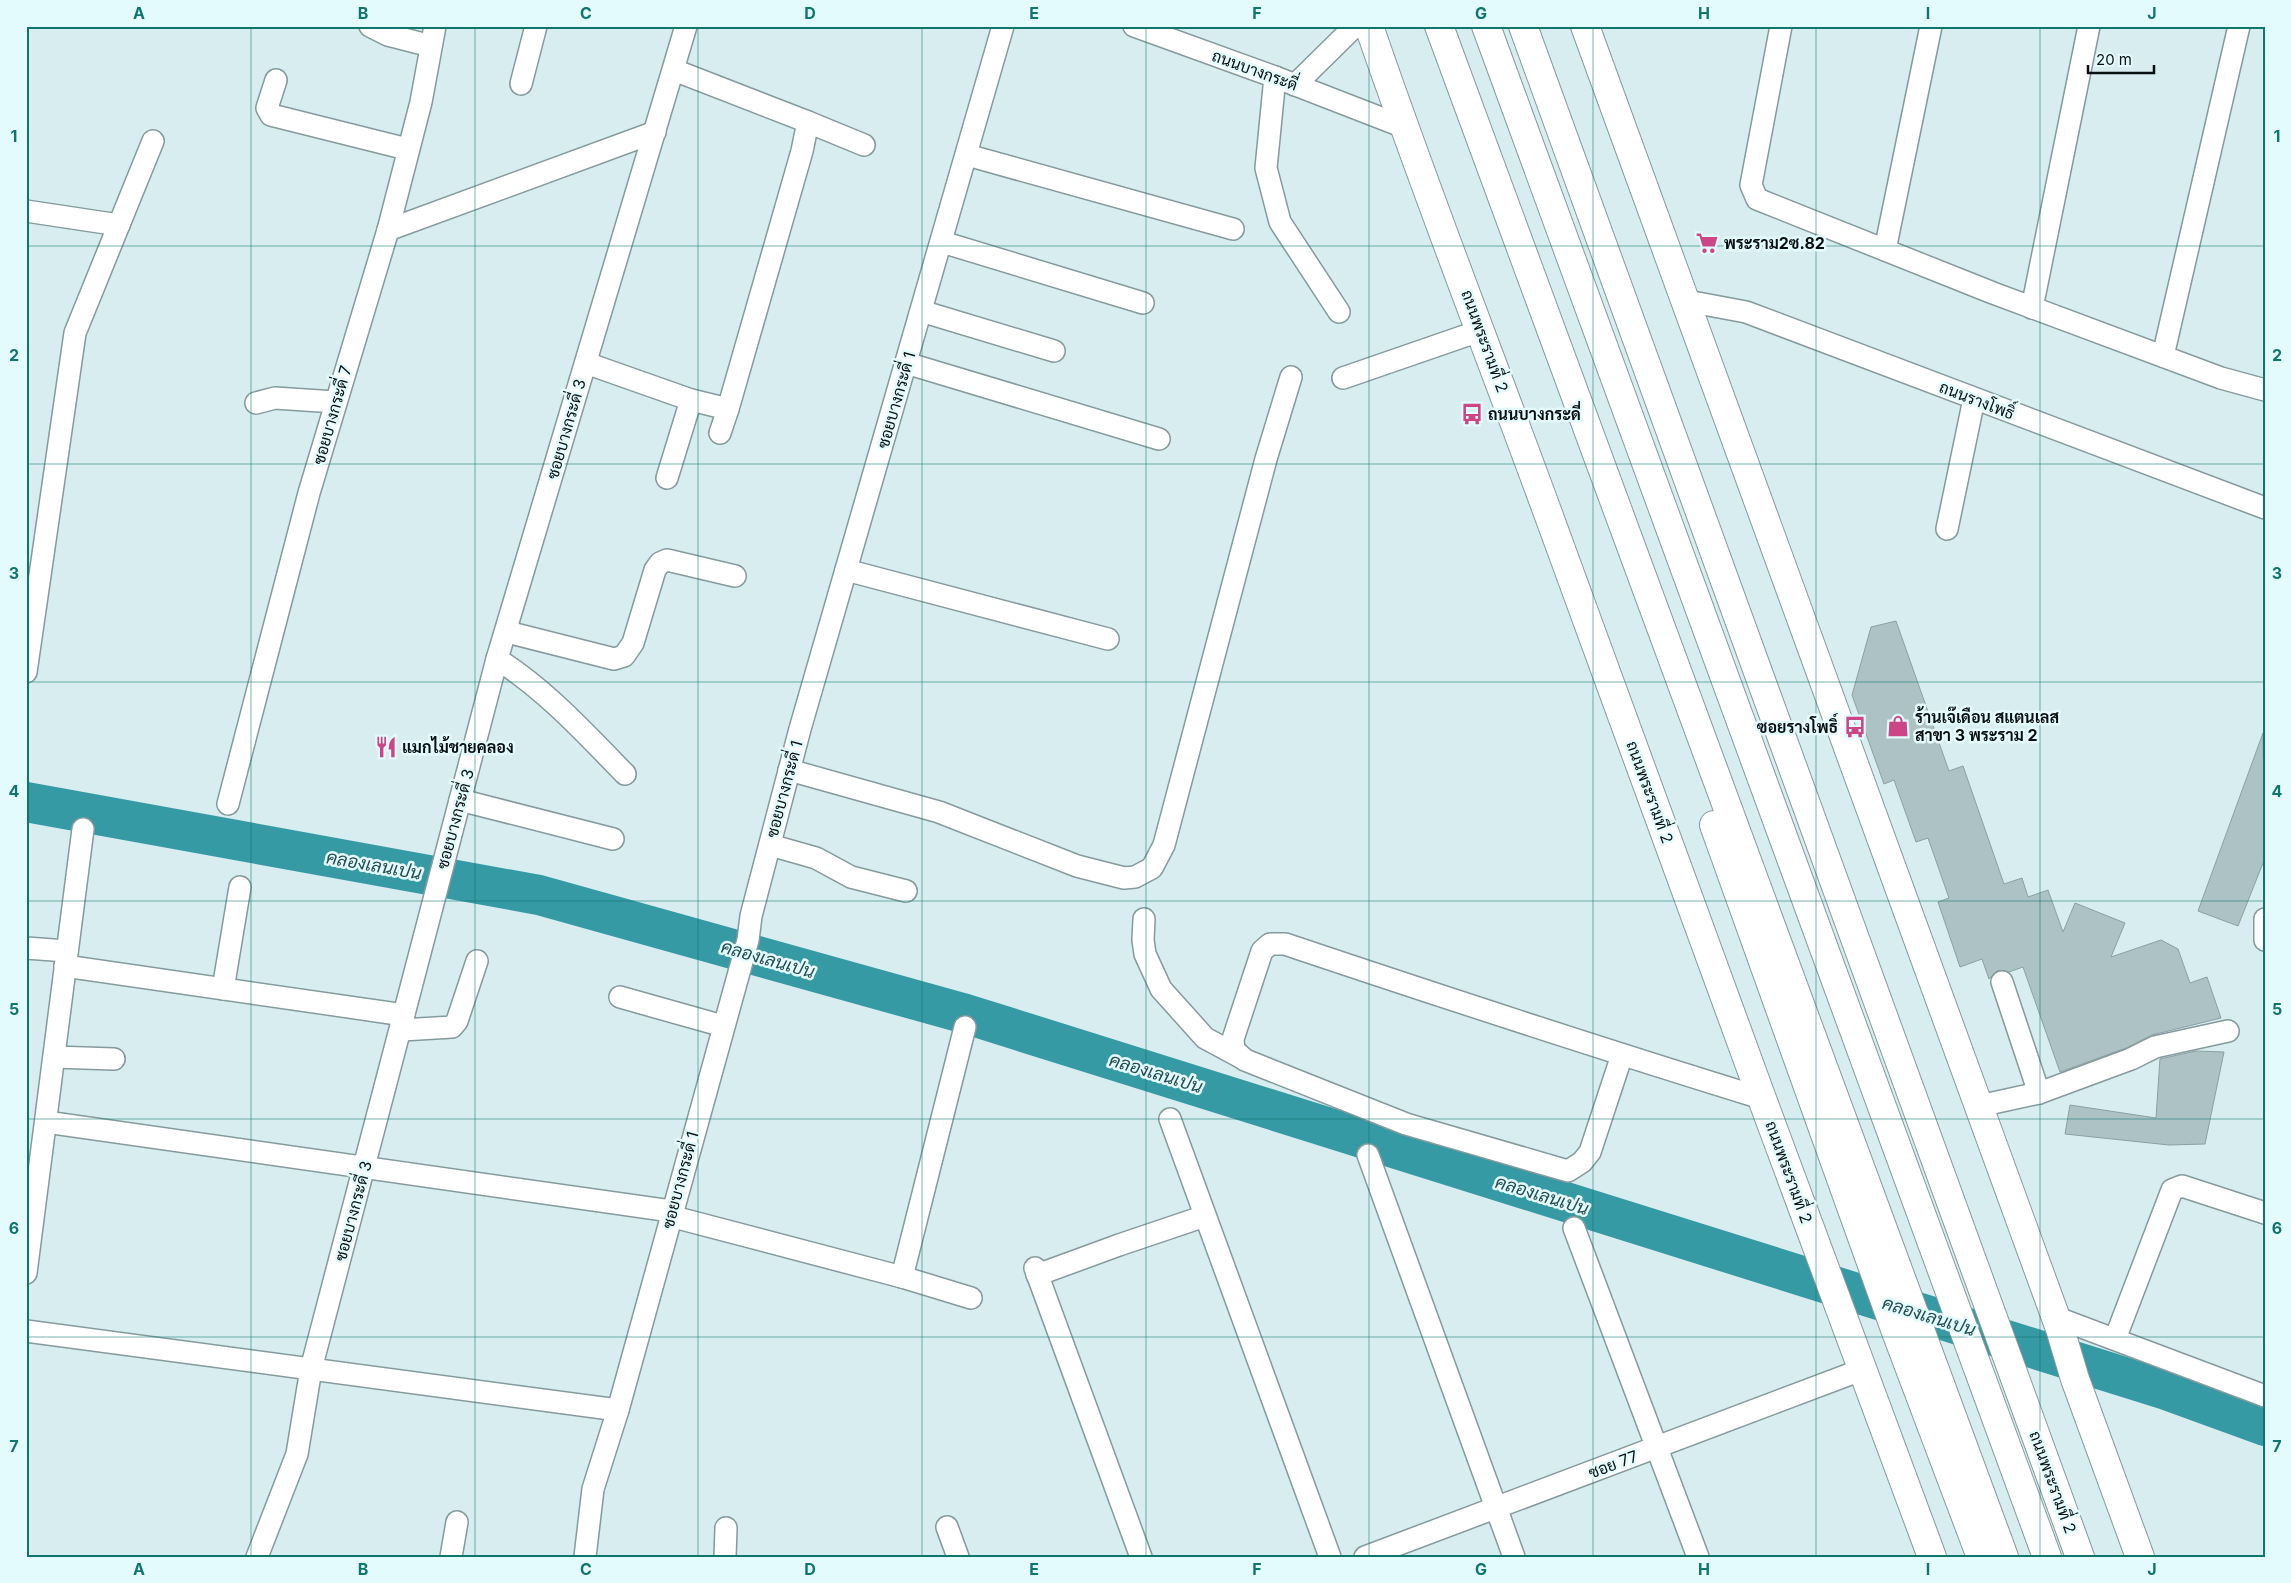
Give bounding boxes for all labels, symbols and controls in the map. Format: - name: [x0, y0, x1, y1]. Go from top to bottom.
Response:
- text: A: [133, 3, 145, 23]
- text: B: [358, 3, 368, 23]
- text: C: [580, 3, 592, 23]
- text: D: [804, 3, 816, 23]
- text: E: [1029, 3, 1039, 23]
- text: F: [1252, 3, 1262, 23]
- text: G: [1475, 3, 1487, 23]
- text: H: [1698, 3, 1710, 23]
- text: I: [1926, 3, 1930, 23]
- text: J: [2147, 3, 2157, 23]
- street label: ถนนบางกระดี่: [1209, 41, 1302, 95]
- scale bar: [2088, 42, 2155, 74]
- text: 20 m: [2096, 50, 2132, 69]
- text: 1: [11, 126, 17, 146]
- text: 1: [2274, 126, 2280, 146]
- supermarket icon: พระราม2ซ.82: [1694, 230, 1720, 256]
- place label: พระราม2ซ.82: [1724, 233, 1825, 253]
- street label: ถนนพระรามที่ 2: [1457, 286, 1517, 395]
- text: 2: [9, 345, 19, 365]
- text: 2: [2272, 345, 2282, 365]
- street label: ซอยบางกระดี่ 1: [869, 348, 919, 451]
- street label: ซอยบางกระดี่ 7: [304, 362, 356, 467]
- street label: ถนนรางโพธิ์: [1937, 373, 2019, 424]
- street label: ซอยบางกระดี่ 3: [538, 376, 590, 481]
- place label: ถนนบางกระดี่: [1488, 400, 1581, 424]
- bus stop icon: ถนนบางกระดี่: [1459, 401, 1485, 427]
- text: 3: [9, 563, 19, 583]
- text: 3: [2272, 563, 2282, 583]
- place label: ร้านเจ๊เดือน สแตนเลส สาขา 3 พระราม 2: [1915, 706, 2059, 745]
- place label: ซอยรางโพธิ์: [1757, 712, 1838, 737]
- shop icon: ร้านเจ๊เดือน สแตนเลส สาขา 3 พระราม 2: [1885, 713, 1911, 739]
- bus stop icon: ซอยรางโพธิ์: [1842, 714, 1868, 740]
- restaurant icon: แมกไม้ชายคลอง: [373, 734, 399, 760]
- place label: แมกไม้ชายคลอง: [402, 736, 514, 757]
- street label: ซอยบางกระดี่ 1: [758, 737, 807, 840]
- street label: ถนนพระรามที่ 2: [1622, 737, 1682, 846]
- street label: ซอยบางกระดี่ 3: [428, 766, 478, 871]
- text: 4: [9, 781, 20, 801]
- text: 4: [2272, 781, 2283, 801]
- water label: คลองเลนเปน: [325, 846, 424, 884]
- water label: คลองเลนเปน: [719, 936, 818, 983]
- text: 5: [9, 999, 19, 1019]
- text: 5: [2272, 999, 2282, 1019]
- water label: คลองเลนเปน: [1107, 1049, 1206, 1097]
- street label: ถนนพระรามที่ 2: [1761, 1117, 1821, 1226]
- street label: ซอยบางกระดี่ 1: [654, 1128, 703, 1231]
- street label: ซอยบางกระดี่ 3: [326, 1158, 376, 1263]
- water label: คลองเลนเปน: [1493, 1171, 1592, 1219]
- text: 6: [9, 1218, 19, 1238]
- text: 6: [2272, 1218, 2282, 1238]
- water label: คลองเลนเปน: [1880, 1292, 1979, 1340]
- street label: ถนนพระรามที่ 2: [2025, 1427, 2085, 1536]
- text: 7: [9, 1436, 19, 1456]
- text: 7: [2272, 1436, 2282, 1456]
- street label: ซอย 77: [1585, 1445, 1641, 1483]
- text: A: [133, 1559, 145, 1579]
- text: B: [358, 1559, 368, 1579]
- text: C: [580, 1559, 592, 1579]
- text: D: [804, 1559, 816, 1579]
- text: E: [1029, 1559, 1039, 1579]
- text: F: [1252, 1559, 1262, 1579]
- text: G: [1475, 1559, 1487, 1579]
- text: H: [1698, 1559, 1710, 1579]
- text: I: [1926, 1559, 1930, 1579]
- text: J: [2147, 1559, 2157, 1579]

